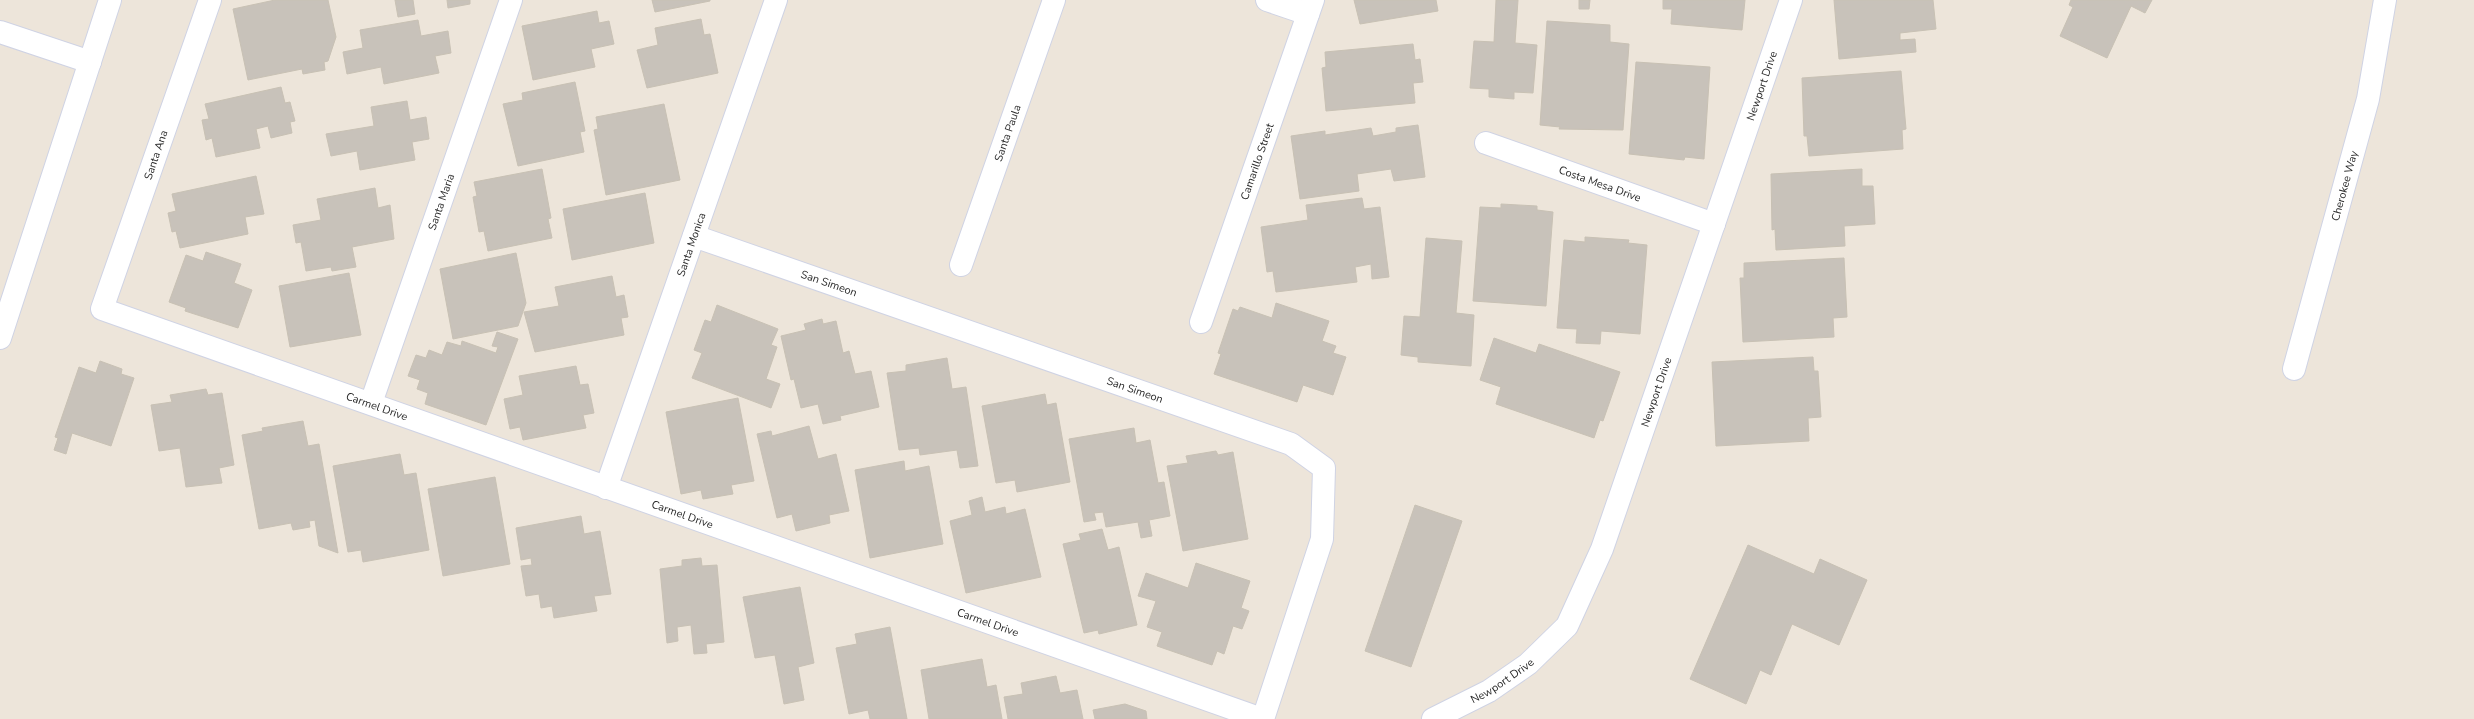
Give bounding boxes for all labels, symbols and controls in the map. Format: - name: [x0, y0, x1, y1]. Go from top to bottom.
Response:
- street label: Newport Drive: [1743, 49, 1780, 123]
- street label: Santa Paula: [990, 102, 1024, 163]
- street label: Camarillo Street: [1237, 121, 1277, 202]
- street label: Santa Ana: [141, 128, 172, 182]
- street label: Cherokee Way: [2327, 149, 2361, 223]
- street label: Costa Mesa Drive: [1557, 162, 1643, 205]
- street label: Santa Maria: [424, 171, 458, 232]
- street label: Santa Monica: [673, 210, 709, 278]
- street label: San Simeon: [799, 266, 859, 300]
- street label: Newport Drive: [1637, 355, 1675, 429]
- street label: San Simeon: [1105, 373, 1165, 406]
- street label: Carmel Drive: [344, 388, 410, 424]
- street label: Carmel Drive: [650, 496, 716, 532]
- street label: Carmel Drive: [955, 604, 1021, 640]
- street label: Newport Drive: [1468, 655, 1537, 707]

